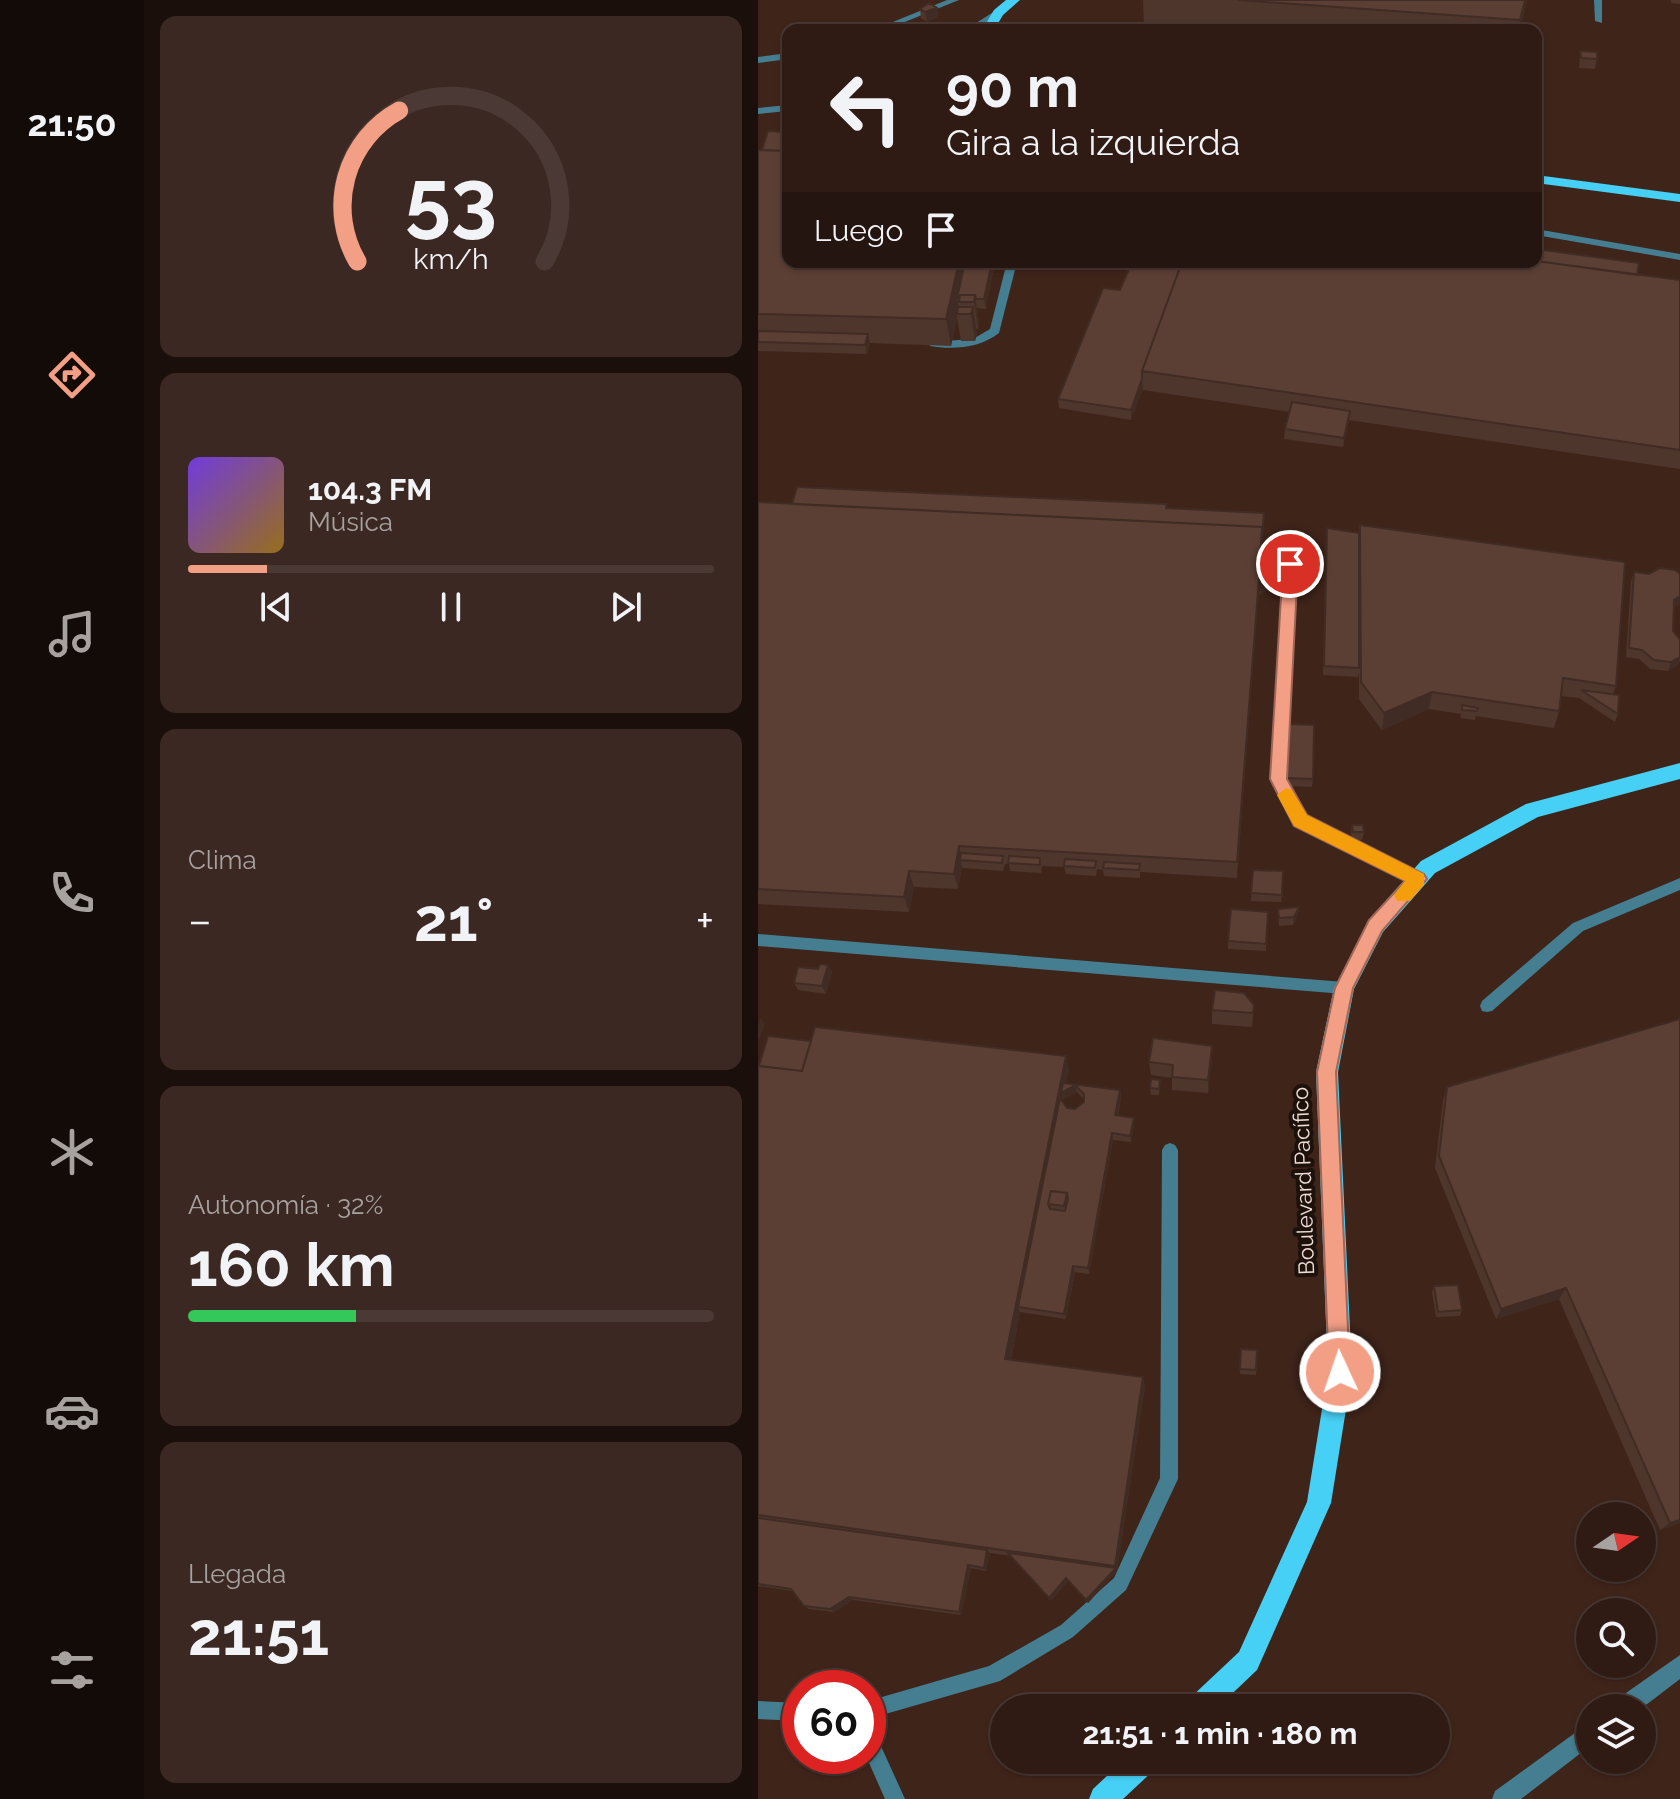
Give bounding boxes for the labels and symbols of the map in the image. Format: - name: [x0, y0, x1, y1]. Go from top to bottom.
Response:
- pin: [1256, 530, 1324, 598]
- street label: Boulevard Pacífico: [1287, 1087, 1319, 1275]
- position arrow: [1298, 1330, 1382, 1414]
- north arrow: [1576, 1502, 1656, 1582]
- speed limit sign: 60: [782, 1670, 886, 1774]

